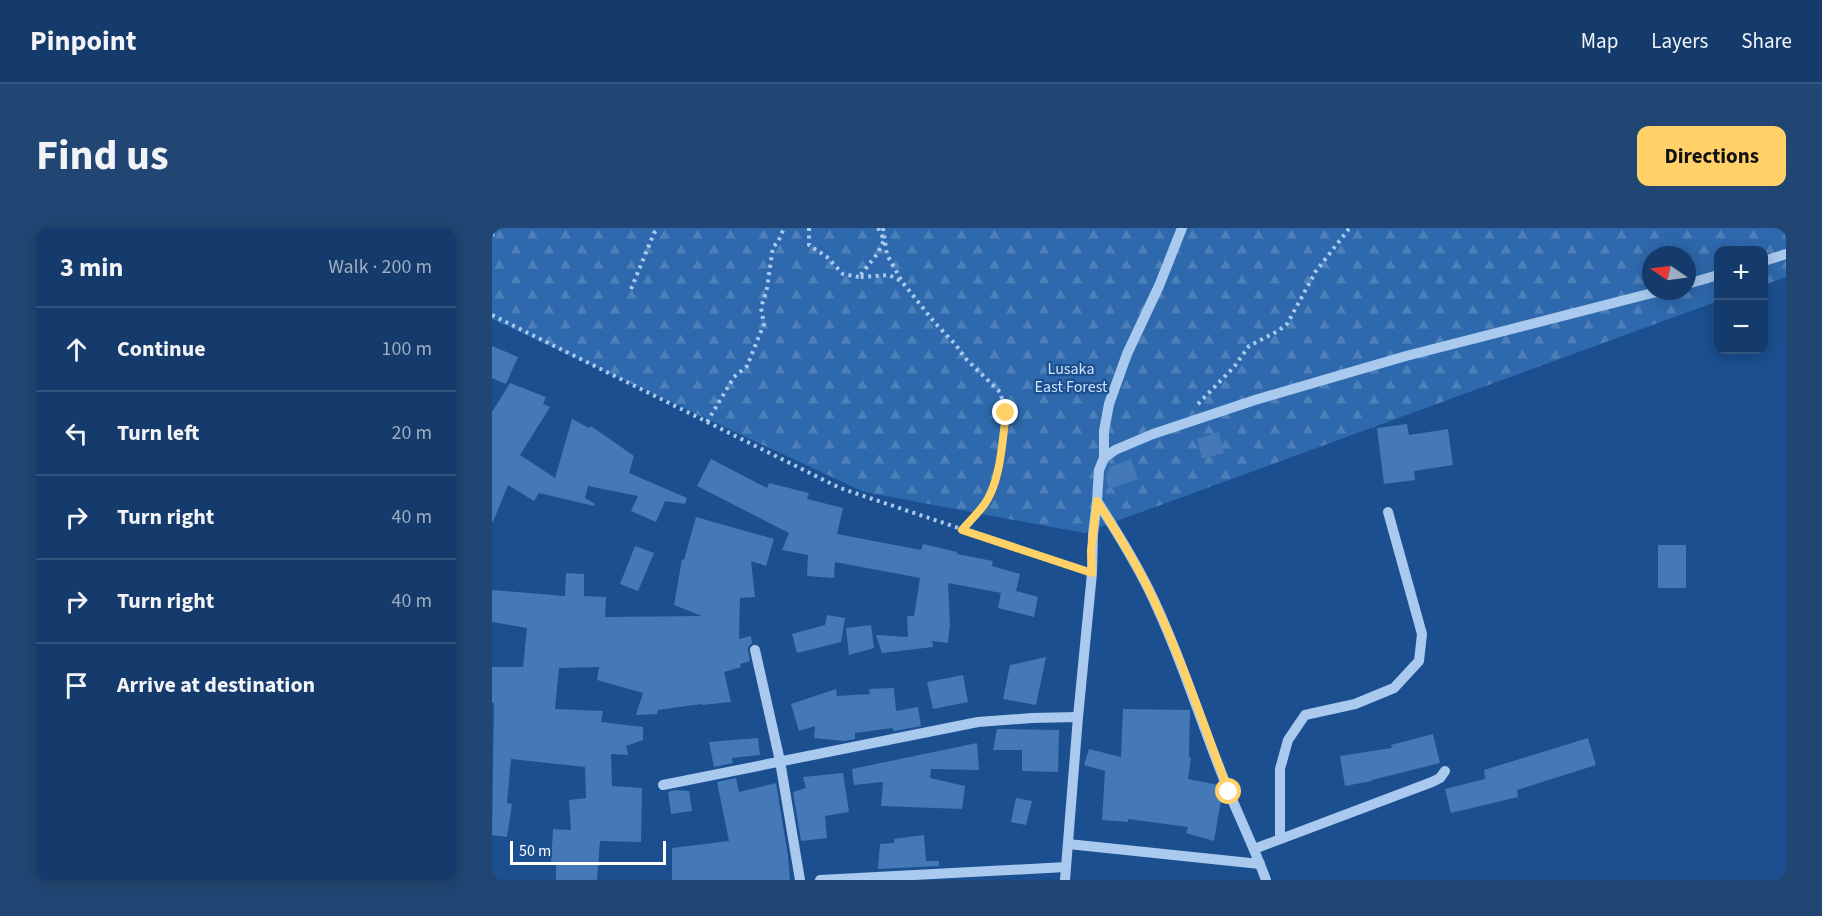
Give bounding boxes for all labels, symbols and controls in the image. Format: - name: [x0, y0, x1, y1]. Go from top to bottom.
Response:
- text: Pinpoint: [30, 21, 137, 61]
- text: Map: [1581, 26, 1618, 56]
- text: Layers: [1651, 26, 1708, 56]
- text: Share: [1741, 26, 1792, 56]
- text: Find us: [36, 126, 169, 186]
- button: Directions: [1637, 126, 1786, 186]
- north arrow: [1642, 246, 1696, 300]
- map controls: [1714, 246, 1768, 354]
- button: +: [1714, 246, 1768, 300]
- text: 3 min: [60, 249, 123, 286]
- text: Walk · 200 m: [328, 253, 432, 281]
- button: −: [1714, 300, 1768, 354]
- icon: ahead: [60, 333, 93, 366]
- text: Continue: [117, 333, 206, 365]
- text: 100 m: [382, 335, 432, 363]
- park label: Lusaka East Forest: [1035, 358, 1108, 398]
- route end: [992, 399, 1018, 425]
- icon: left: [60, 417, 93, 450]
- text: Turn left: [117, 417, 199, 449]
- text: 20 m: [392, 419, 432, 447]
- icon: right: [60, 501, 93, 534]
- text: Turn right: [117, 501, 214, 533]
- text: 40 m: [392, 503, 432, 531]
- icon: right: [60, 585, 93, 618]
- text: Turn right: [117, 585, 214, 617]
- text: 40 m: [392, 587, 432, 615]
- icon: arrive: [60, 669, 93, 702]
- text: Arrive at destination: [117, 669, 315, 701]
- route start: [1215, 778, 1241, 804]
- scale bar: [510, 838, 666, 866]
- text: 50 m: [519, 840, 551, 862]

